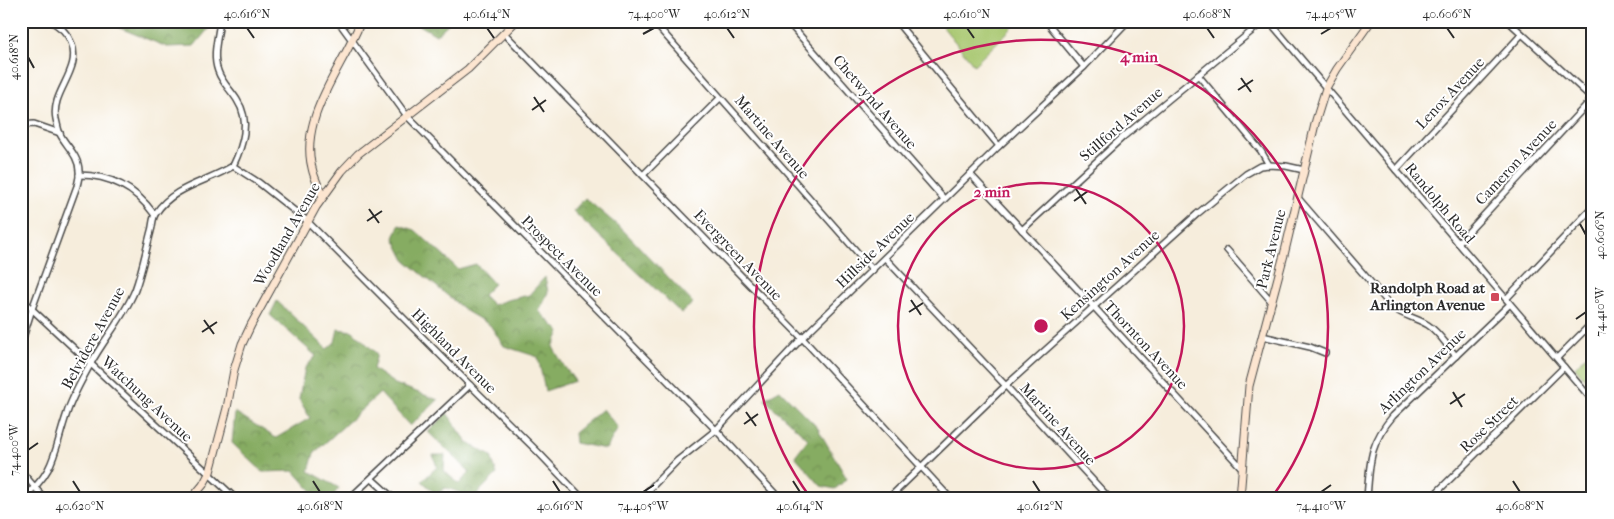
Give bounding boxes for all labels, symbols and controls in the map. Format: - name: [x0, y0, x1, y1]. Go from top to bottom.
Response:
- text: 40.616°N: [224, 7, 270, 21]
- text: 40.614°N: [463, 7, 511, 21]
- text: 74.400°W: [628, 7, 681, 21]
- text: 40.612°N: [704, 7, 750, 21]
- text: 40.610°N: [944, 7, 990, 21]
- text: 40.608°N: [1183, 7, 1231, 21]
- text: 74.405°W: [1306, 7, 1357, 21]
- text: 40.606°N: [1422, 7, 1472, 21]
- text: 40.618°N: [7, 34, 21, 80]
- text: 4 min: [1119, 48, 1158, 66]
- street label: Chetwynd Avenue: [829, 51, 921, 153]
- street label: Lenox Avenue: [1412, 53, 1488, 133]
- street label: Stillford Avenue: [1076, 83, 1167, 165]
- street label: Martine Avenue: [731, 92, 813, 183]
- street label: Cameron Avenue: [1472, 115, 1561, 209]
- street label: Randolph Road: [1401, 159, 1479, 248]
- street label: Woodland Avenue: [250, 178, 324, 290]
- text: 2 min: [974, 183, 1011, 201]
- street label: Evergreen Avenue: [690, 206, 786, 305]
- street label: Park Avenue: [1252, 207, 1290, 291]
- street label: Hillside Avenue: [832, 208, 918, 292]
- text: 40.606°N: [1593, 210, 1607, 260]
- street label: Prospect Avenue: [518, 212, 607, 301]
- street label: Kensington Avenue: [1057, 225, 1164, 324]
- place label: Randolph Road at Arlington Avenue: [1369, 279, 1486, 314]
- street label: Belvidere Avenue: [58, 283, 129, 392]
- text: 74.410°W: [1593, 286, 1607, 337]
- marker: Randolph Road at Arlington Avenue: [1489, 291, 1501, 303]
- street label: Thornton Avenue: [1100, 297, 1192, 393]
- street label: Highland Avenue: [408, 305, 500, 397]
- centre of rings: [1032, 317, 1050, 335]
- street label: Arlington Avenue: [1374, 324, 1470, 418]
- street label: Watchung Avenue: [97, 352, 197, 446]
- street label: Martine Avenue: [1016, 379, 1100, 469]
- street label: Rose Street: [1456, 391, 1522, 456]
- text: 74.400°W: [7, 423, 21, 476]
- text: 40.620°N: [56, 499, 104, 513]
- text: 40.618°N: [297, 499, 343, 513]
- text: 40.616°N: [537, 499, 583, 513]
- text: 74.405°W: [618, 499, 669, 513]
- text: 40.614°N: [776, 499, 824, 513]
- text: 40.612°N: [1017, 499, 1063, 513]
- text: 74.410°W: [1296, 499, 1347, 513]
- text: 40.608°N: [1496, 499, 1544, 513]

